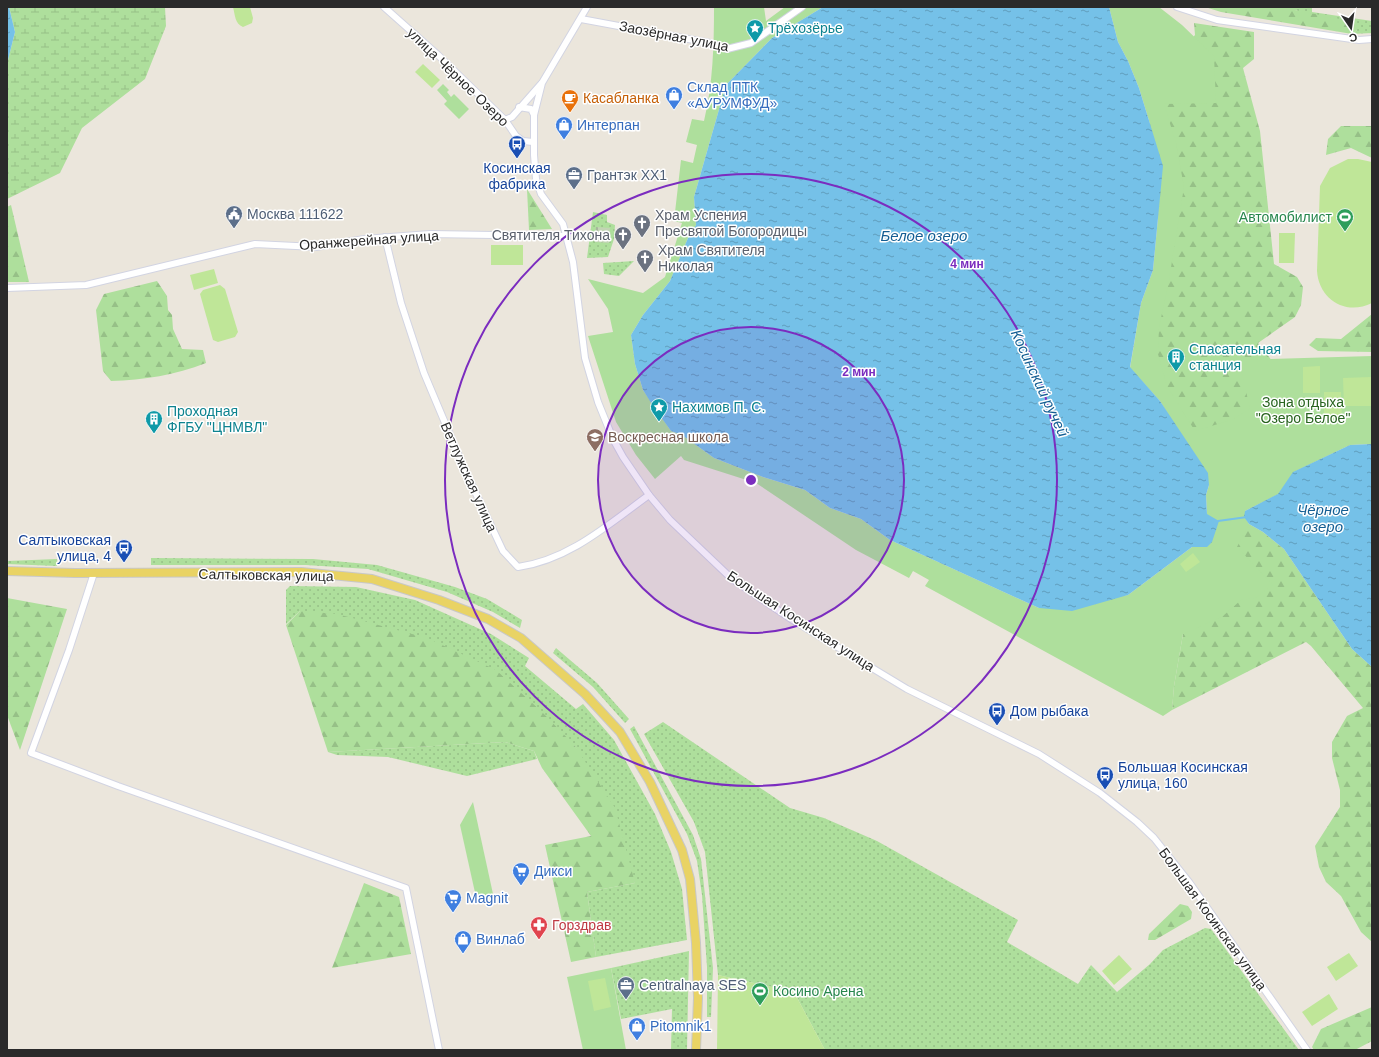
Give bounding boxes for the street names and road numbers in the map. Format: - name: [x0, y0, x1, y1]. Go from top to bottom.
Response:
- street label: Заозёрная улица: [618, 18, 730, 55]
- street label: улица Чёрное Озеро: [404, 24, 512, 130]
- street label: Оранжерейная улица: [299, 227, 440, 253]
- street label: Ветлужская улица: [438, 420, 501, 535]
- street label: Салтыковская улица: [198, 566, 334, 584]
- street label: Большая Косинская улица: [724, 567, 878, 675]
- street label: Большая Косинская улица: [1156, 845, 1270, 994]

